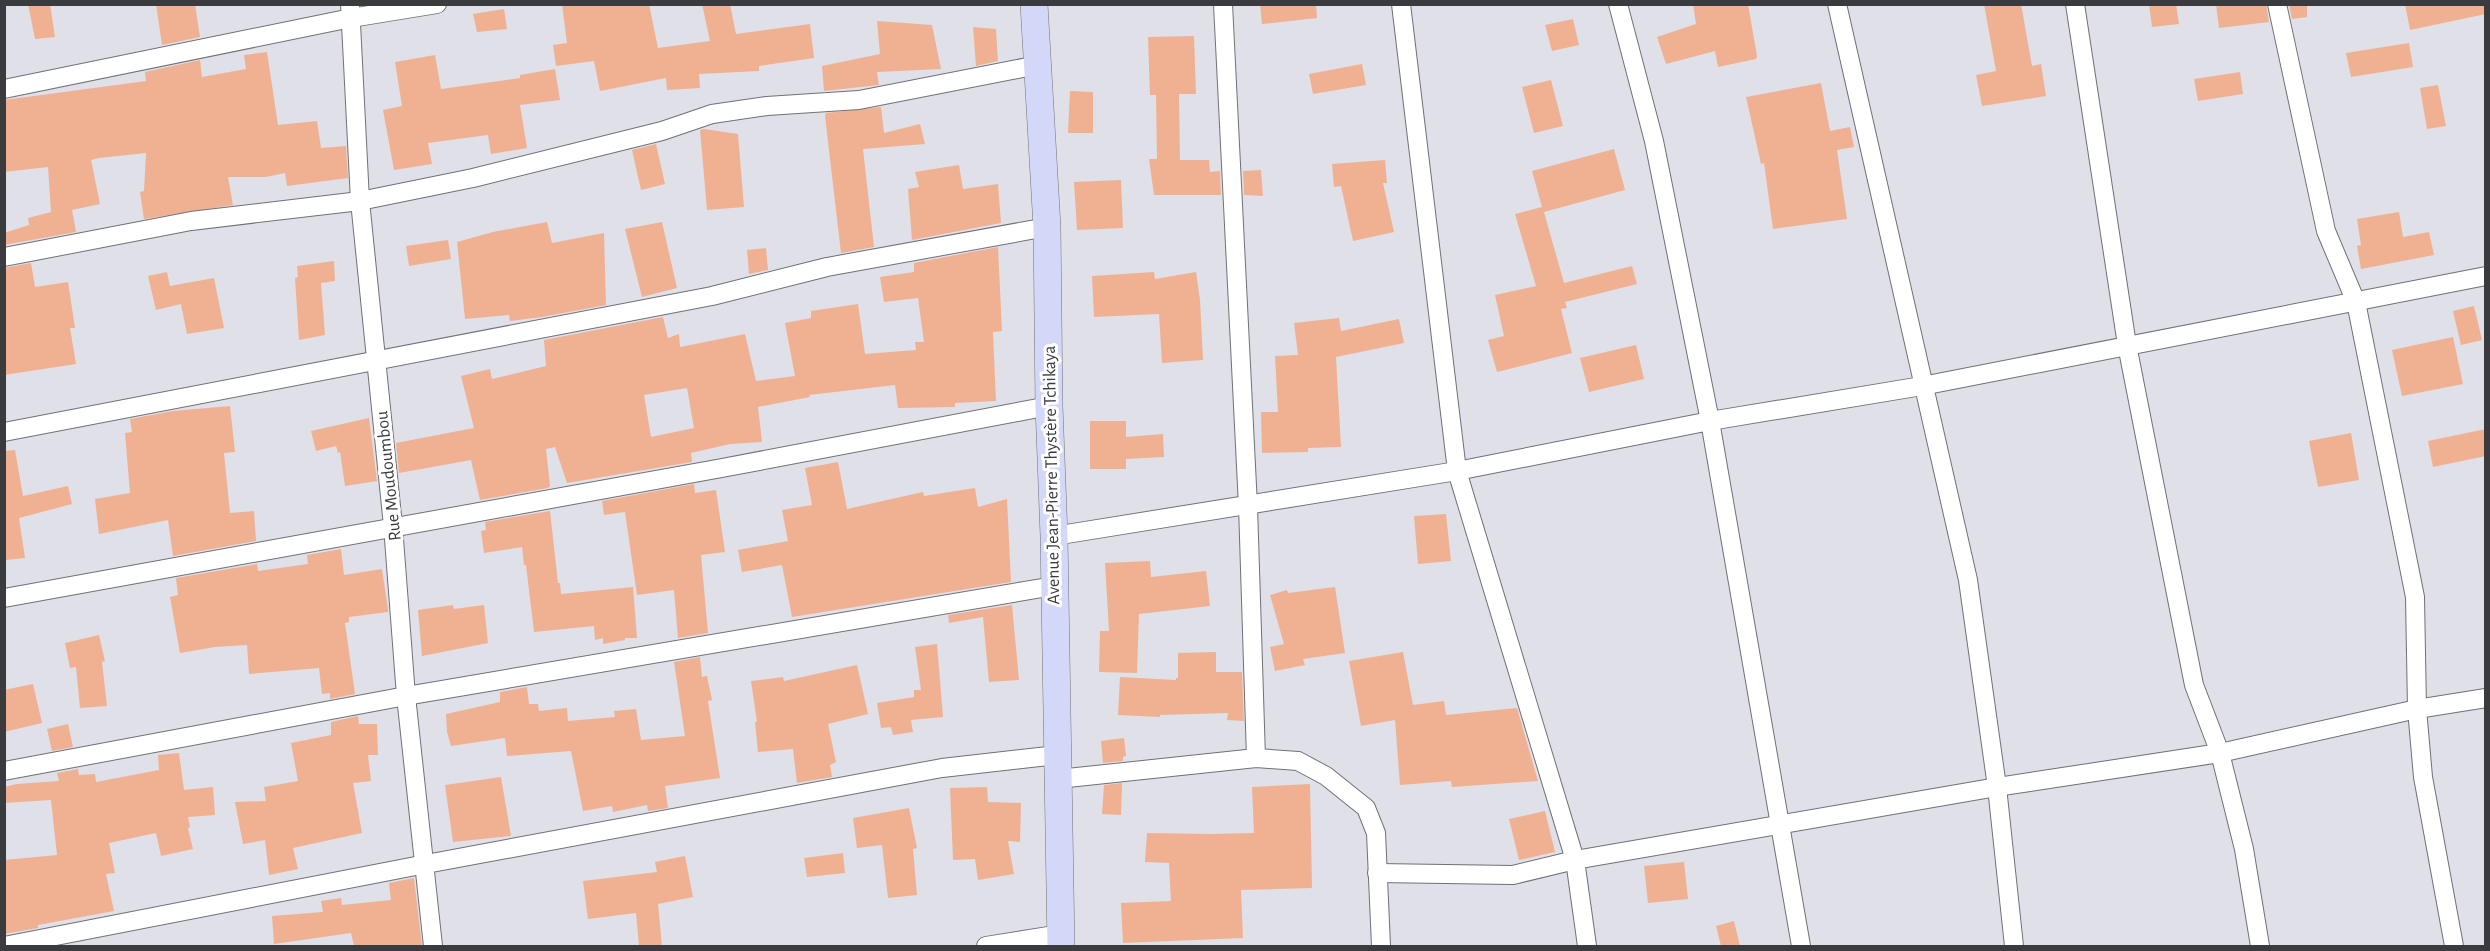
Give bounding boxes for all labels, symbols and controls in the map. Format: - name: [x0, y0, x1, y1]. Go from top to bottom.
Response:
- street label: Avenue Jean-Pierre Thystère Tchikaya: [1041, 345, 1063, 605]
- street label: Rue Moudoumbou: [373, 410, 405, 542]

